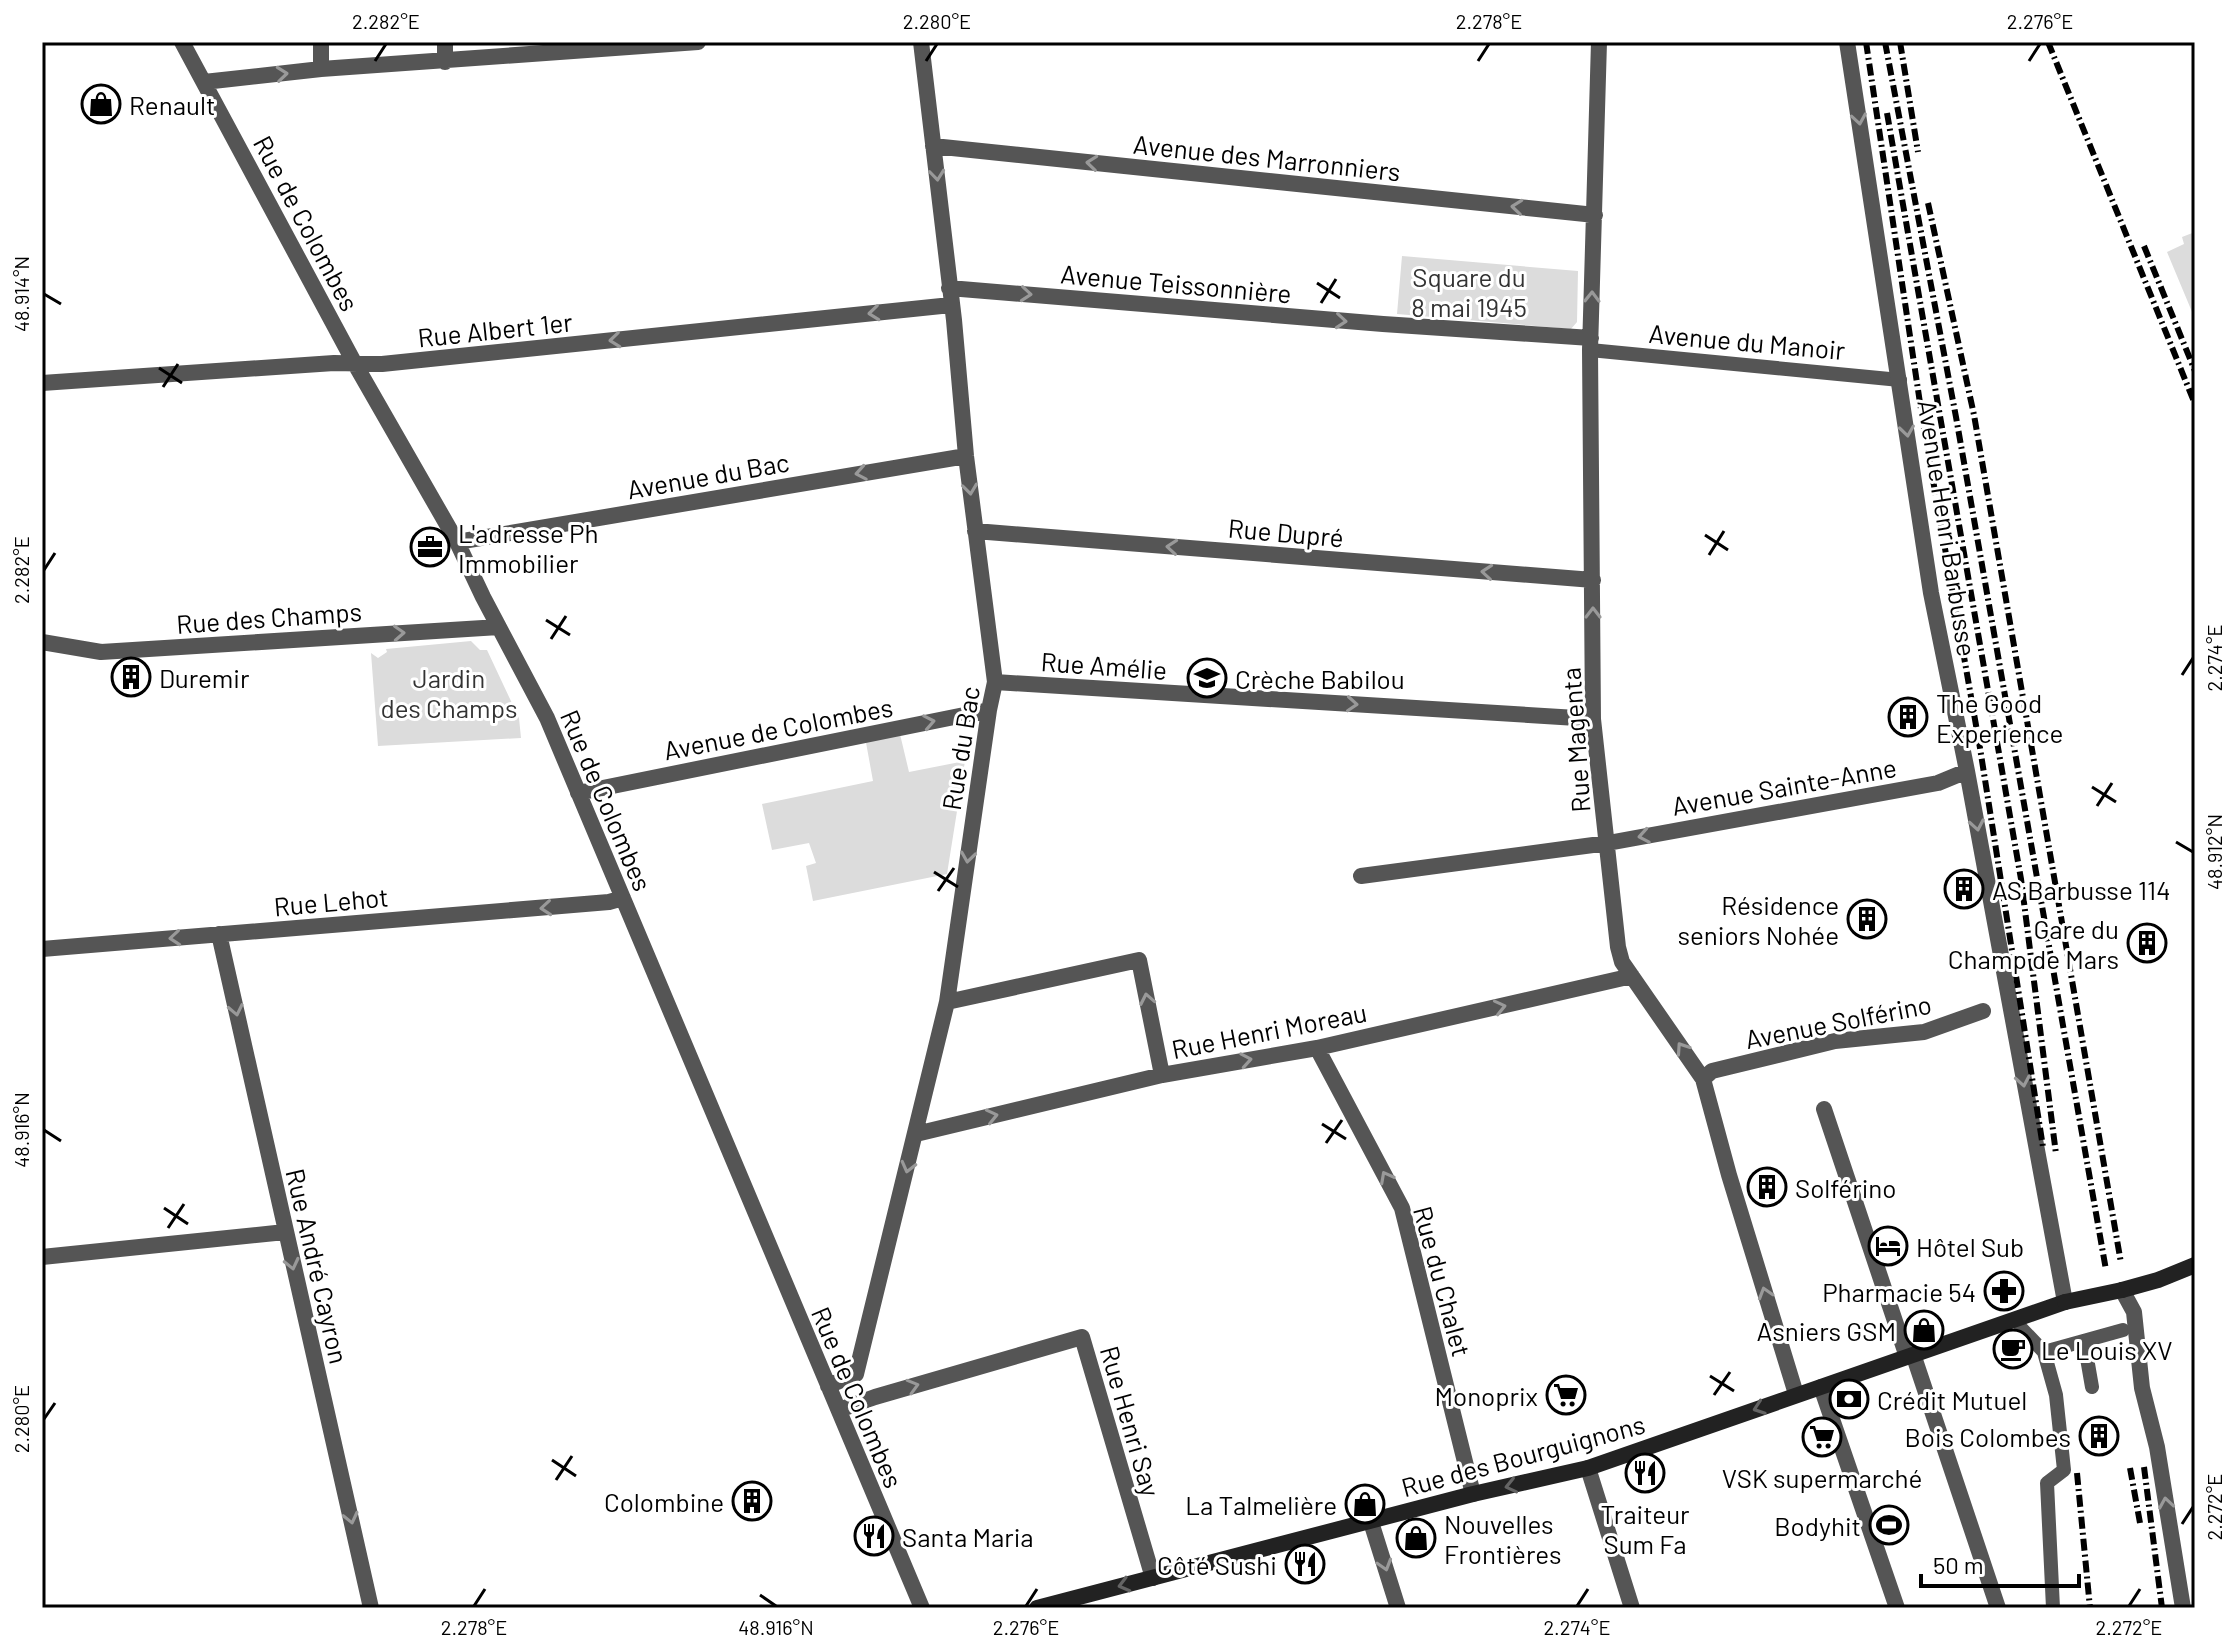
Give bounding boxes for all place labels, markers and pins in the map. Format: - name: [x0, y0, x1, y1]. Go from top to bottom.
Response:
- shop icon: Renault: [80, 83, 122, 125]
- place label: Renault: [129, 89, 215, 120]
- place label: L'adresse Ph Immobilier: [458, 517, 599, 578]
- office icon: L'adresse Ph Immobilier: [409, 526, 451, 568]
- building icon: Duremir: [110, 656, 152, 698]
- school or university icon: Crèche Babilou: [1186, 657, 1228, 699]
- place label: Duremir: [159, 662, 250, 693]
- place label: Crèche Babilou: [1235, 663, 1405, 694]
- place label: The Good Experience: [1936, 687, 2063, 748]
- building icon: The Good Experience: [1887, 696, 1929, 738]
- building icon: AS Barbusse 114: [1943, 868, 1985, 910]
- place label: AS Barbusse 114: [1992, 874, 2171, 905]
- place label: Résidence seniors Nohée: [1677, 889, 1839, 950]
- building icon: Résidence seniors Nohée: [1846, 898, 1888, 940]
- place label: Gare du Champ de Mars: [1948, 913, 2119, 974]
- building icon: Gare du Champ de Mars: [2126, 922, 2168, 964]
- building icon: Solférino: [1746, 1166, 1788, 1208]
- place label: Solférino: [1795, 1172, 1896, 1203]
- hotel icon: Hôtel Sub: [1867, 1225, 1909, 1267]
- place label: Hôtel Sub: [1916, 1231, 2024, 1262]
- pharmacy icon: Pharmacie 54: [1983, 1270, 2025, 1312]
- place label: Pharmacie 54: [1822, 1276, 1976, 1307]
- shop icon: Asniers GSM: [1903, 1309, 1945, 1351]
- place label: Asniers GSM: [1756, 1315, 1896, 1346]
- cafe icon: Le Louis XV: [1992, 1328, 2034, 1370]
- place label: Le Louis XV: [2041, 1334, 2173, 1365]
- supermarket icon: Monoprix: [1545, 1374, 1587, 1416]
- bank icon: Crédit Mutuel: [1828, 1378, 1870, 1420]
- place label: Monoprix: [1434, 1380, 1538, 1411]
- place label: Crédit Mutuel: [1877, 1384, 2027, 1415]
- building icon: Bois Colombes: [2078, 1415, 2120, 1457]
- supermarket icon: VSK supermarché: [1801, 1416, 1843, 1458]
- place label: Bois Colombes: [1904, 1421, 2071, 1452]
- restaurant icon: Traiteur Sum Fa: [1624, 1452, 1666, 1494]
- place label: VSK supermarché: [1722, 1462, 1922, 1493]
- building icon: Colombine: [731, 1480, 773, 1522]
- shop icon: La Talmelière: [1344, 1483, 1386, 1525]
- place label: Colombine: [604, 1486, 724, 1517]
- place label: La Talmelière: [1185, 1489, 1337, 1520]
- place label: Traiteur Sum Fa: [1600, 1498, 1690, 1559]
- sports icon: Bodyhit: [1868, 1504, 1910, 1546]
- place label: Nouvelles Frontières: [1444, 1508, 1561, 1569]
- place label: Bodyhit: [1774, 1510, 1861, 1541]
- restaurant icon: Santa Maria: [853, 1515, 895, 1557]
- shop icon: Nouvelles Frontières: [1395, 1517, 1437, 1559]
- place label: Santa Maria: [902, 1521, 1034, 1552]
- restaurant icon: Côté Sushi: [1284, 1543, 1326, 1585]
- place label: Côté Sushi: [1157, 1549, 1277, 1580]

